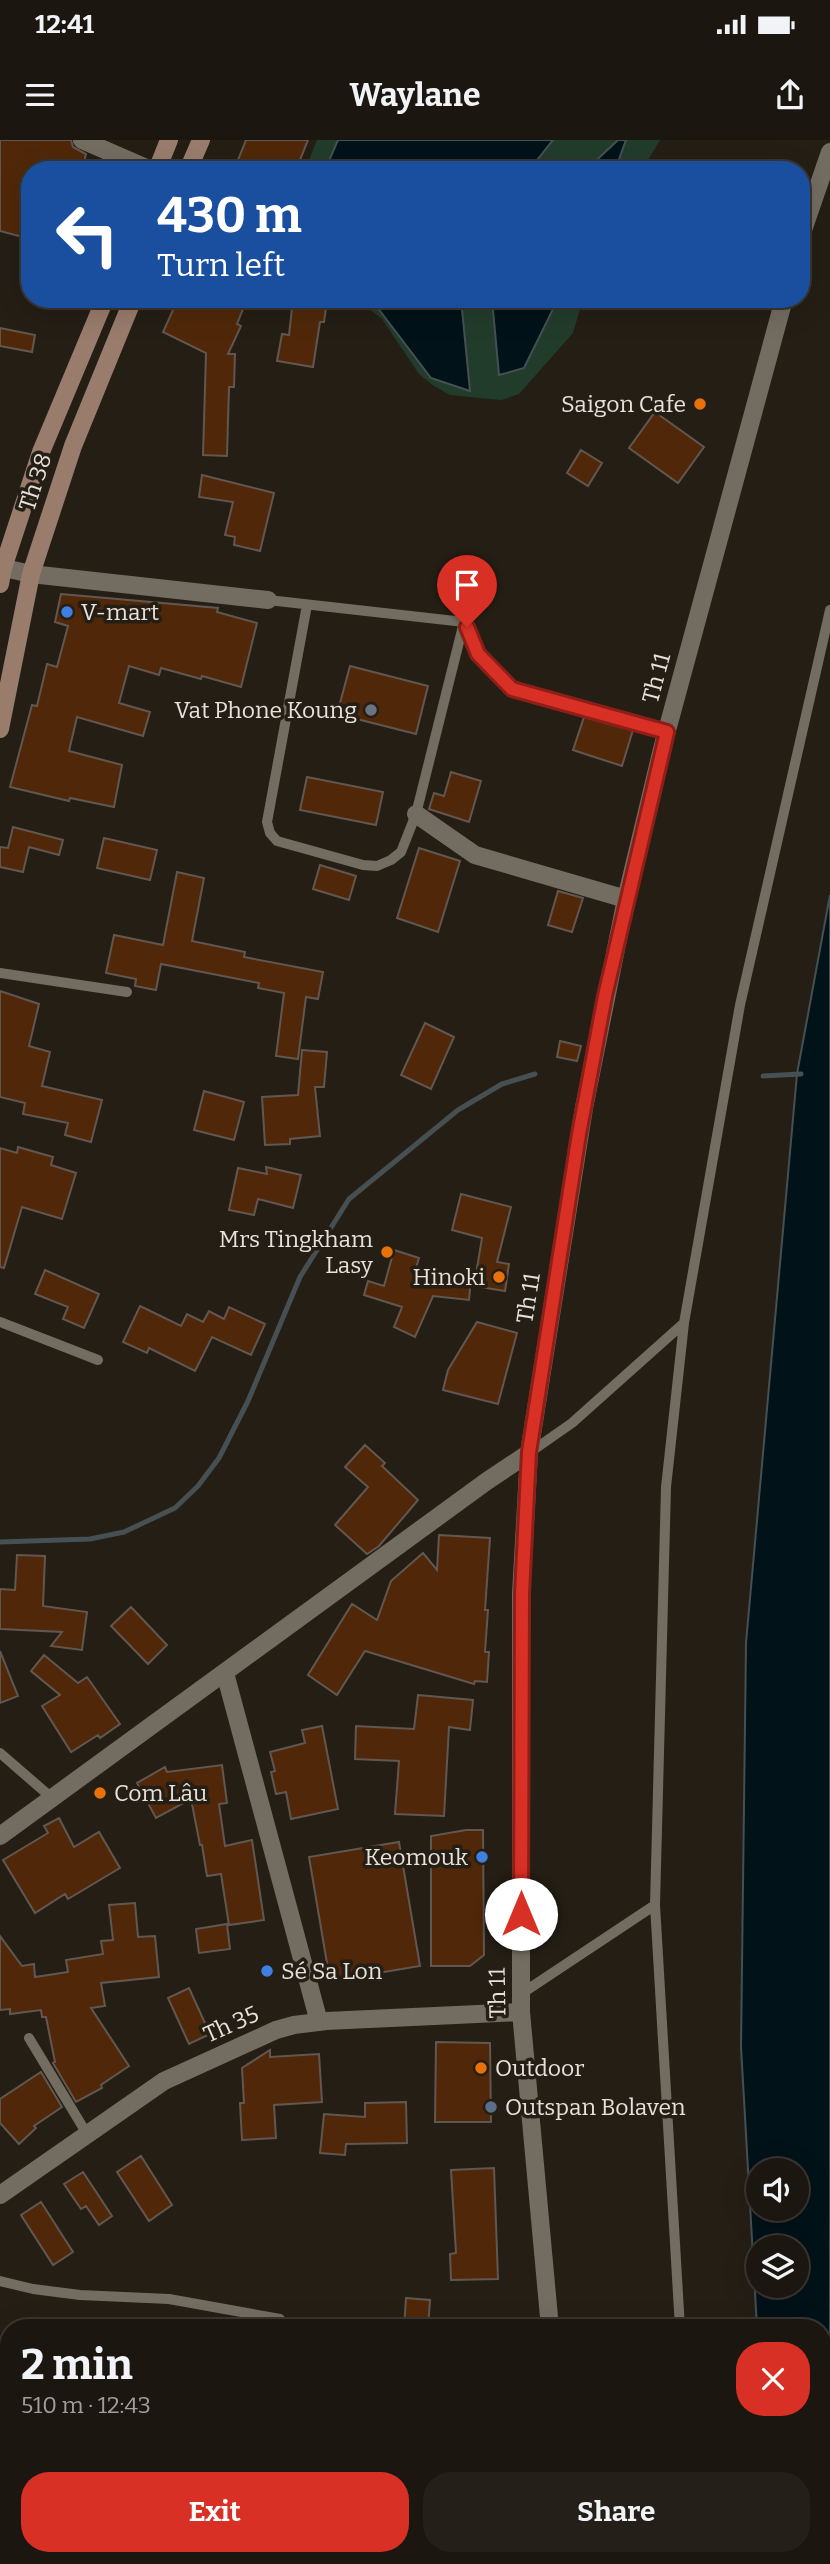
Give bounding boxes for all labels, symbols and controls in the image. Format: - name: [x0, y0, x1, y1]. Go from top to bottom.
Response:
- text: 12:41: [35, 9, 94, 40]
- icon: menu: [21, 76, 59, 114]
- text: Waylane: [349, 76, 481, 114]
- icon: share: [771, 76, 809, 114]
- text: 430 m: [157, 186, 302, 245]
- icon: left: [42, 189, 133, 280]
- text: Turn left: [157, 246, 285, 284]
- place label: Saigon Cafe: [561, 390, 686, 418]
- marker: Saigon Cafe: [692, 396, 708, 412]
- street label: Th 38: [13, 450, 57, 514]
- pin: [437, 555, 497, 627]
- icon: arrive: [448, 566, 486, 604]
- place label: V-mart: [81, 598, 159, 626]
- marker: V-mart: [59, 604, 75, 620]
- street label: Th 11: [636, 649, 676, 706]
- place label: Vat Phone Koung: [175, 696, 357, 724]
- marker: Vat Phone Koung: [363, 702, 379, 718]
- place label: Mrs Tingkham Lasy: [219, 1225, 374, 1279]
- marker: Mrs Tingkham Lasy: [379, 1244, 395, 1260]
- place label: Hinoki: [413, 1263, 485, 1291]
- marker: Hinoki: [491, 1269, 507, 1285]
- street label: Th 11: [510, 1270, 546, 1325]
- place label: Com Lâu: [114, 1779, 207, 1807]
- marker: Com Lâu: [92, 1785, 108, 1801]
- place label: Keomouk: [364, 1843, 468, 1871]
- marker: Keomouk: [474, 1849, 490, 1865]
- position arrow: [484, 1877, 558, 1951]
- place label: Sé Sa Lon: [281, 1957, 383, 1985]
- marker: Sé Sa Lon: [259, 1963, 275, 1979]
- street label: Th 11: [483, 1967, 511, 2019]
- street label: Th 35: [199, 2000, 263, 2048]
- place label: Outdoor: [495, 2054, 584, 2082]
- marker: Outdoor: [473, 2060, 489, 2076]
- place label: Outspan Bolaven: [505, 2093, 686, 2121]
- marker: Outspan Bolaven: [483, 2099, 499, 2115]
- map controls: [746, 2158, 809, 2298]
- button: sound: [746, 2158, 809, 2221]
- button: layers: [746, 2235, 809, 2298]
- text: 2 min: [21, 2340, 133, 2390]
- button: close: [736, 2342, 810, 2416]
- text: 510 m · 12:43: [21, 2391, 151, 2419]
- button: Exit: [21, 2472, 409, 2552]
- button: Share: [423, 2472, 810, 2552]

